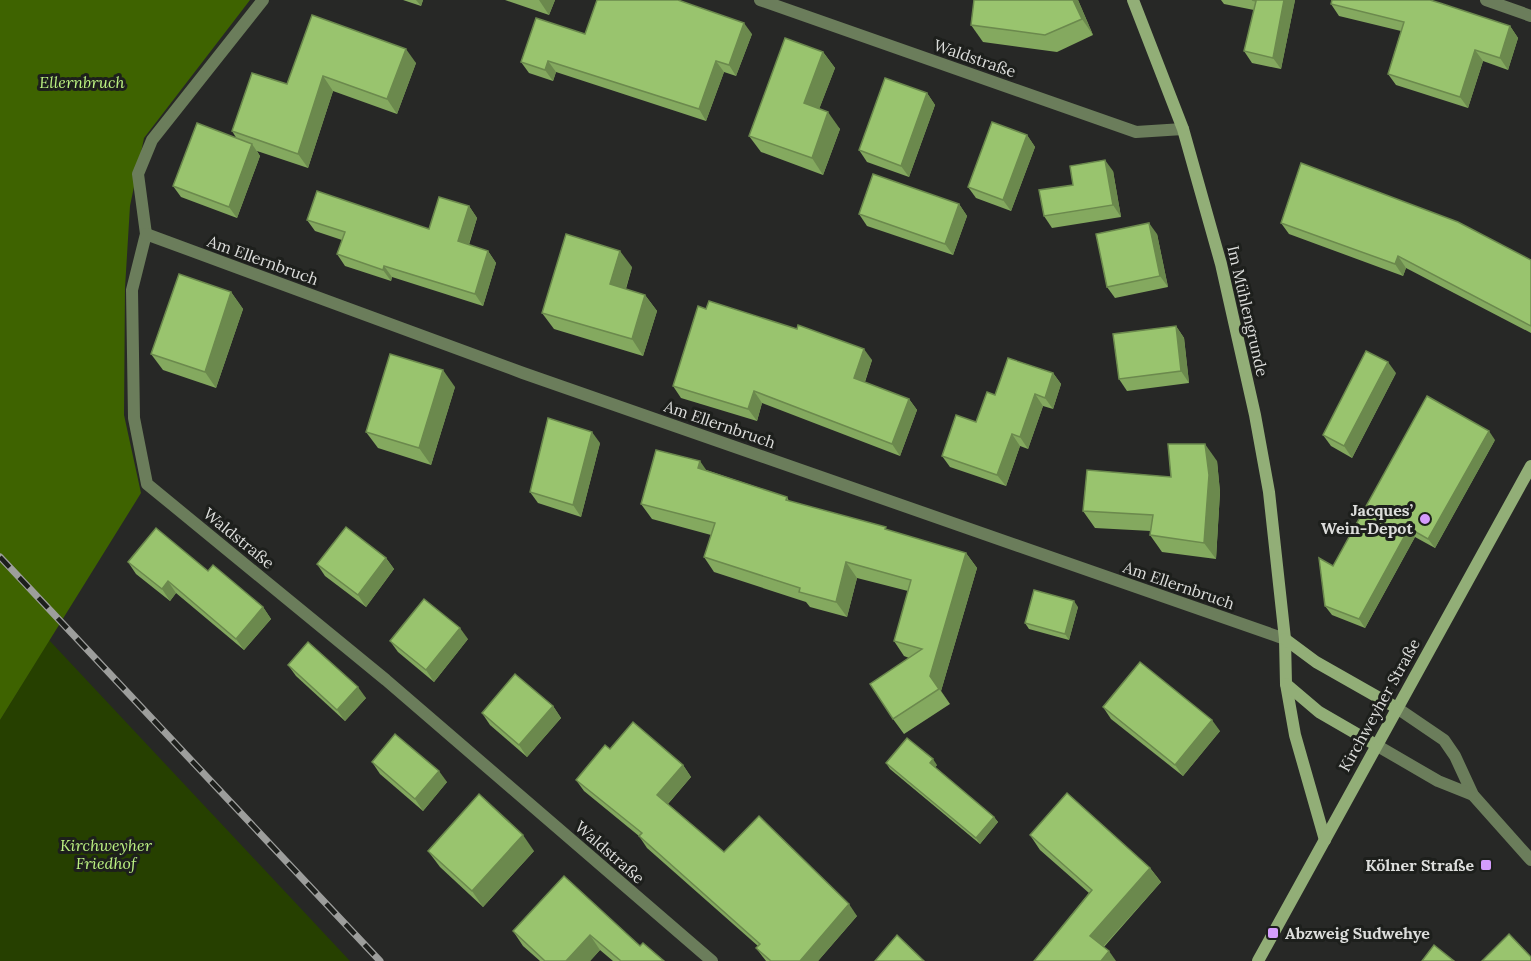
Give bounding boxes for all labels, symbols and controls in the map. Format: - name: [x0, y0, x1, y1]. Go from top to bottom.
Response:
- street label: Waldstraße: [931, 35, 1019, 82]
- park label: Ellernbruch: [39, 72, 125, 92]
- street label: Am Ellernbruch: [204, 230, 321, 289]
- street label: Im Mühlengrunde: [1223, 244, 1273, 379]
- street label: Am Ellernbruch: [661, 395, 779, 453]
- place label: Jacques’ Wein-Depot: [1321, 500, 1413, 538]
- street label: Waldstraße: [199, 503, 279, 573]
- marker: Jacques’ Wein-Depot: [1418, 512, 1432, 526]
- street label: Am Ellernbruch: [1120, 556, 1238, 614]
- street label: Kirchweyher Straße: [1334, 635, 1424, 775]
- street label: Waldstraße: [571, 816, 649, 888]
- park label: Kirchweyher Friedhof: [60, 835, 153, 873]
- place label: Kölner Straße: [1365, 855, 1474, 875]
- marker: Kölner Straße: [1479, 858, 1493, 872]
- place label: Abzweig Sudwehye: [1285, 923, 1430, 943]
- marker: Abzweig Sudwehye: [1266, 926, 1280, 940]

